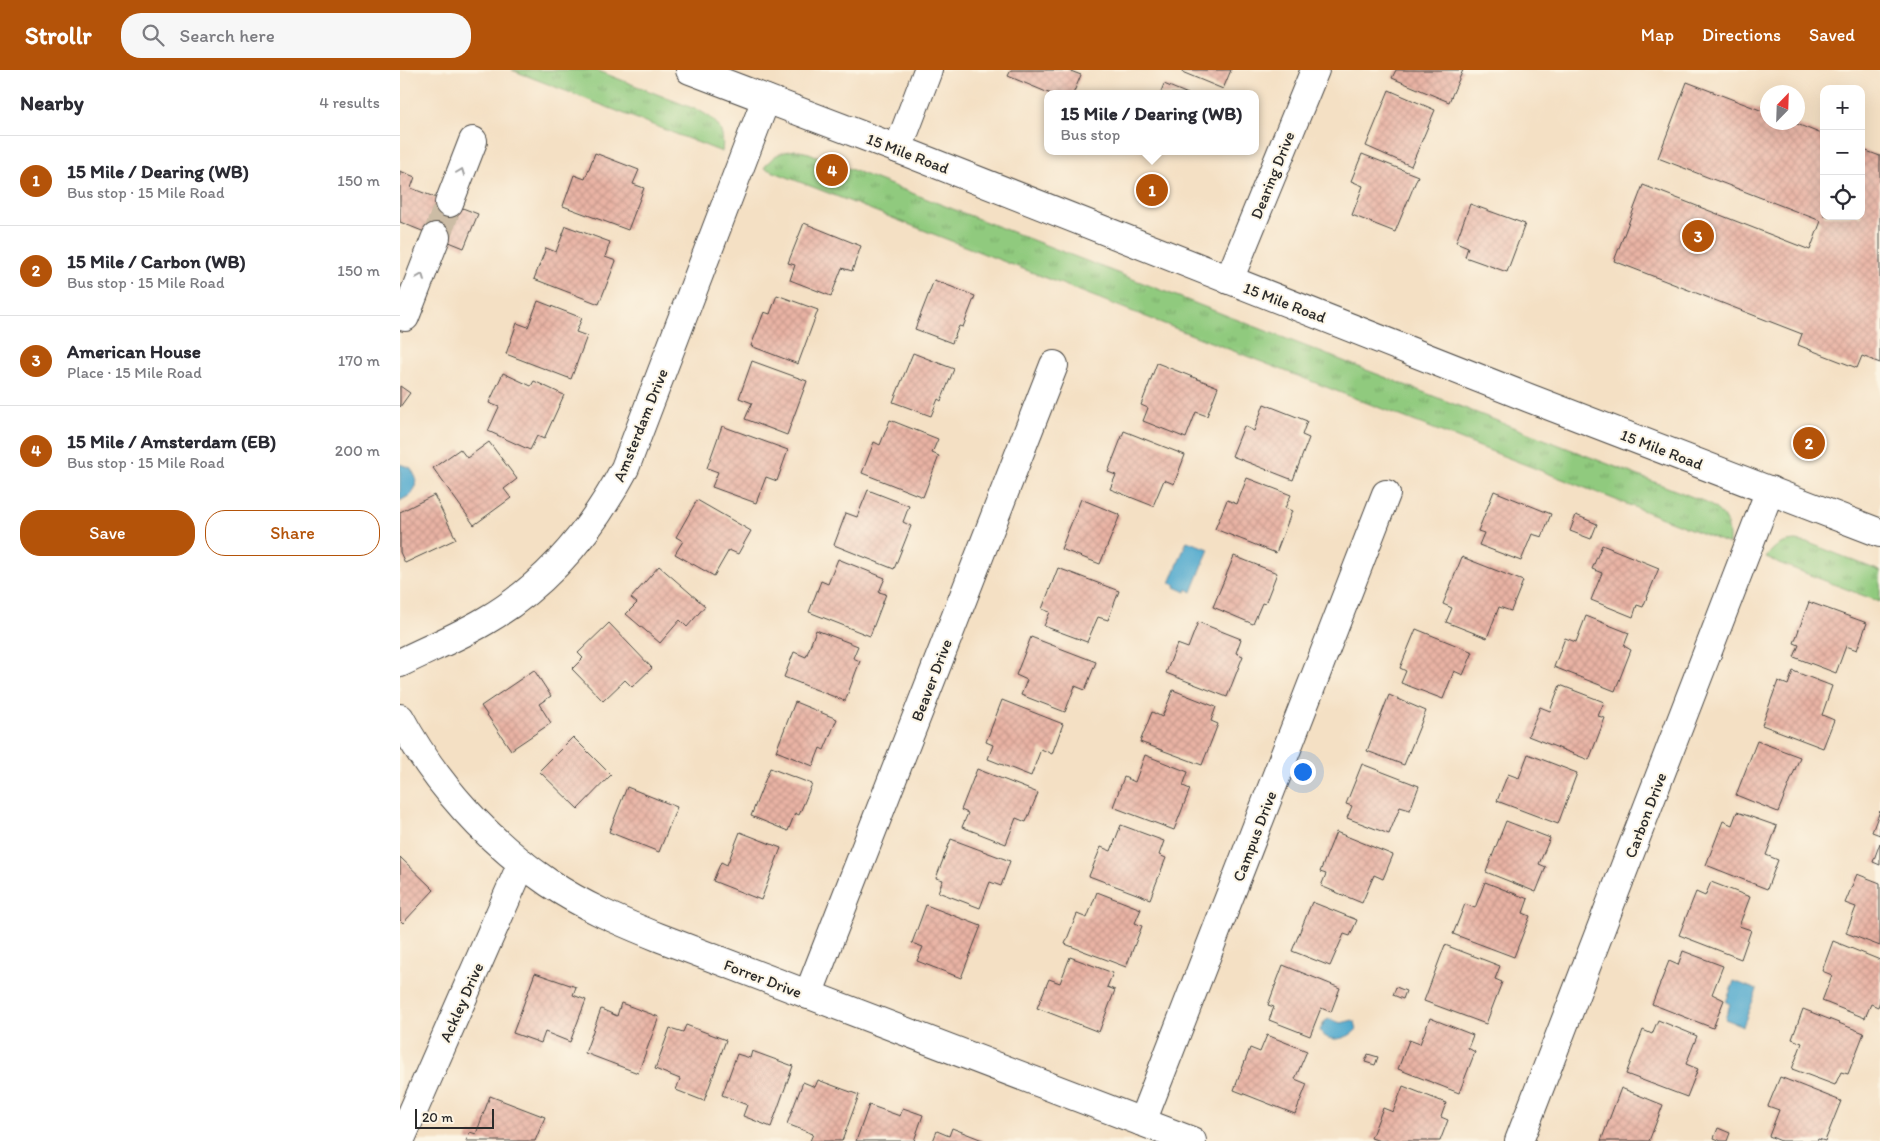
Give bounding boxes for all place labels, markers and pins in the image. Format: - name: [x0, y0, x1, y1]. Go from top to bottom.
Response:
- pin: 4: [816, 151, 848, 189]
- pin: 1: [1136, 171, 1168, 209]
- pin: 3: [1682, 217, 1714, 255]
- pin: 2: [1793, 424, 1825, 462]

